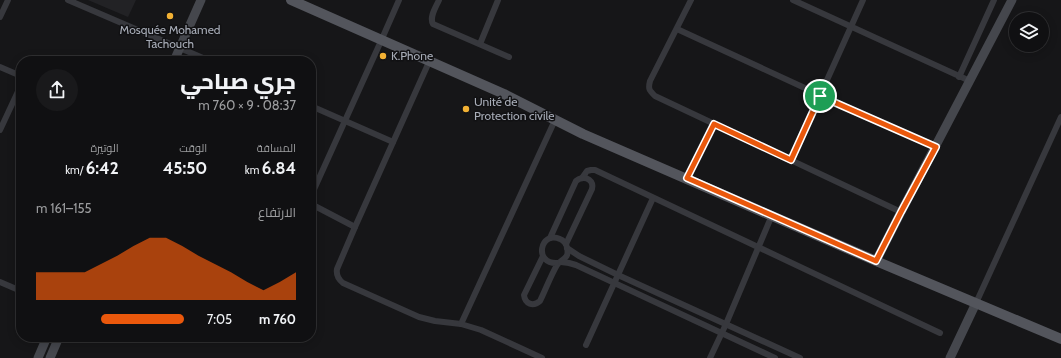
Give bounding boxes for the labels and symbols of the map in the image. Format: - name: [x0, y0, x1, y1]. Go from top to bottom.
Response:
- marker: Mosquée Mohamed Tachouch: [165, 11, 175, 21]
- place label: Mosquée Mohamed Tachouch: [120, 22, 220, 51]
- place label: K.Phone: [391, 48, 433, 63]
- marker: K.Phone: [378, 51, 388, 61]
- pin: [803, 79, 837, 113]
- place label: Unité de Protection civile: [474, 94, 554, 123]
- marker: Unité de Protection civile: [461, 104, 471, 114]

